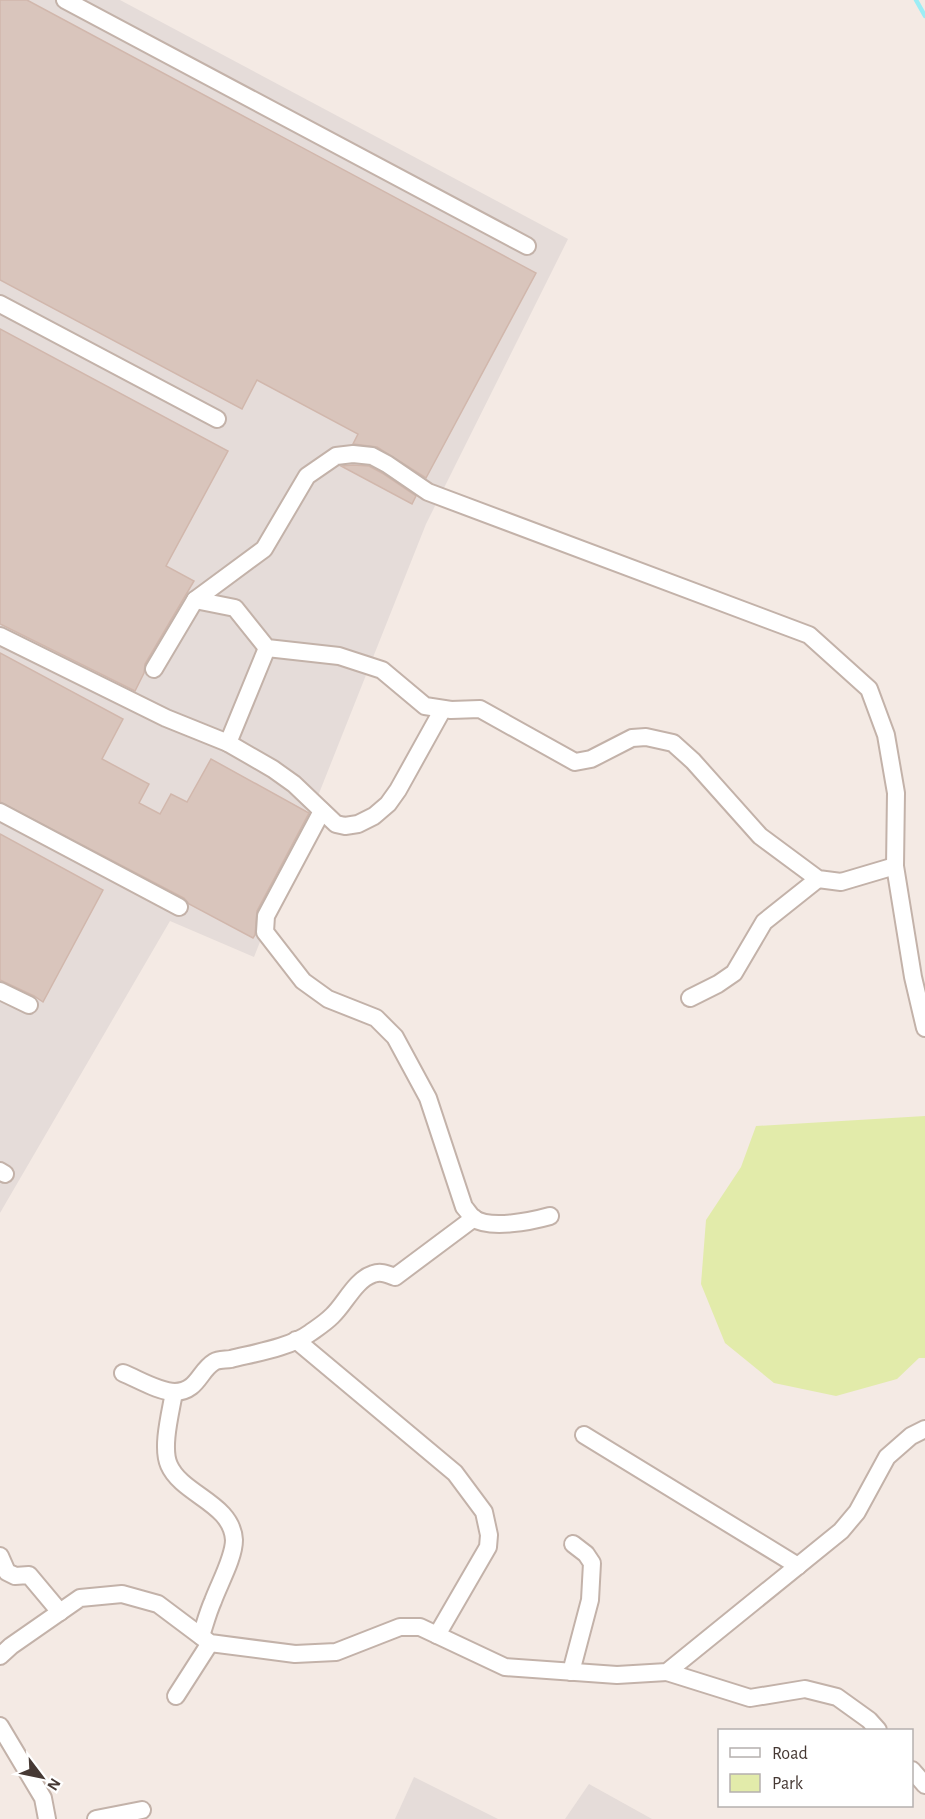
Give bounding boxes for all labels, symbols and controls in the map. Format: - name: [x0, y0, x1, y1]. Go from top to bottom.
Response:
- legend: [718, 1729, 913, 1807]
- text: Road: [772, 1745, 808, 1763]
- north arrow: [12, 1747, 72, 1807]
- text: N: [44, 1775, 64, 1793]
- text: Park: [772, 1775, 804, 1793]

